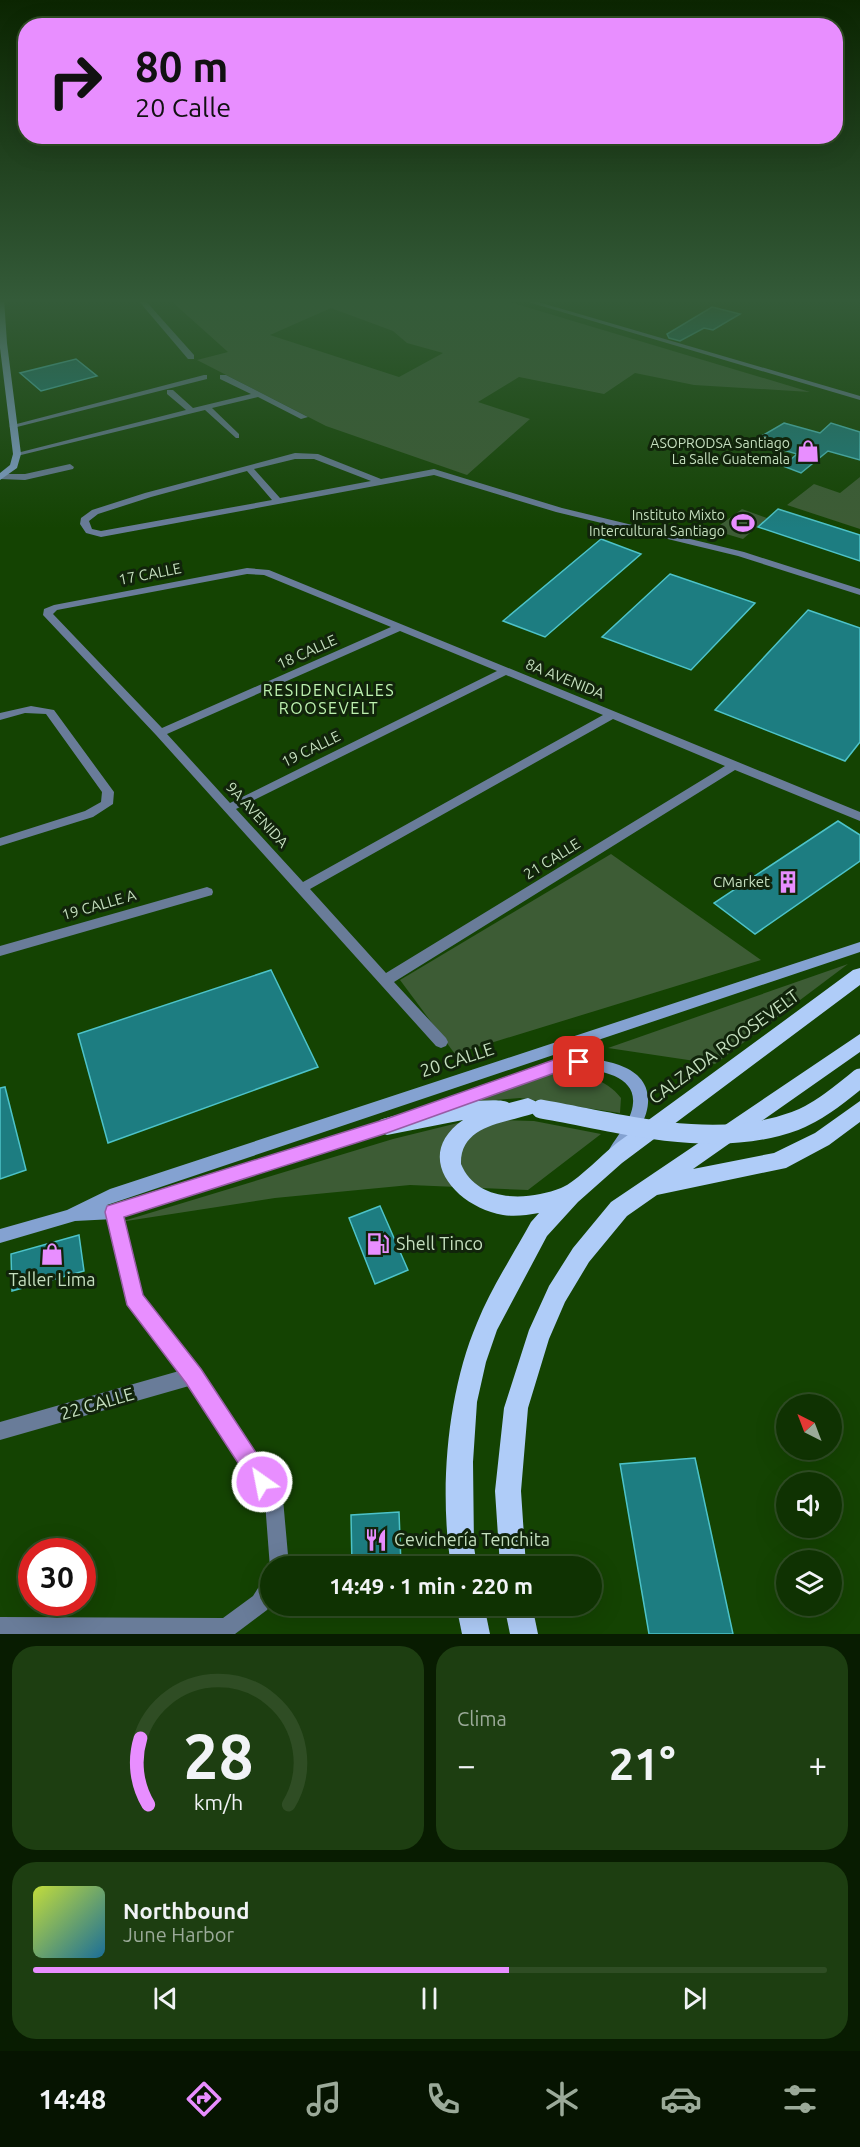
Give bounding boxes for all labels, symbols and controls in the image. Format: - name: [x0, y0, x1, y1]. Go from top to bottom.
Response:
- icon: right: [36, 42, 114, 120]
- text: 80 m: [135, 43, 229, 90]
- text: 20 Calle: [135, 92, 231, 122]
- place label: ASOPRODSA Santiago La Salle Guatemala: [650, 435, 790, 467]
- shop icon: ASOPRODSA Santiago La Salle Guatemala: [795, 438, 821, 464]
- place label: Instituto Mixto Intercultural Santiago: [589, 507, 725, 539]
- sports icon: Instituto Mixto Intercultural Santiago: [730, 510, 756, 536]
- street label: 17 CALLE: [117, 559, 183, 588]
- street label: 18 CALLE: [274, 631, 339, 672]
- street label: 8A AVENIDA: [523, 655, 607, 702]
- district label: RESIDENCIALES ROOSEVELT: [263, 681, 395, 717]
- street label: 19 CALLE: [279, 727, 343, 770]
- street label: 9A AVENIDA: [223, 778, 292, 851]
- street label: 21 CALLE: [520, 835, 583, 883]
- building icon: CMarket: [775, 869, 801, 895]
- place label: CMarket: [713, 873, 770, 890]
- street label: 19 CALLE A: [60, 886, 138, 923]
- street label: CALZADA ROOSEVELT: [644, 985, 802, 1107]
- pin: [553, 1036, 604, 1087]
- street label: 20 CALLE: [417, 1038, 496, 1080]
- icon: arrive: [562, 1045, 595, 1078]
- fuel station icon: Shell Tinco: [365, 1231, 391, 1257]
- place label: Shell Tinco: [396, 1233, 483, 1253]
- shop icon: Taller Lima: [39, 1241, 65, 1267]
- place label: Taller Lima: [8, 1269, 96, 1289]
- street label: 22 CALLE: [57, 1383, 136, 1423]
- north arrow: [776, 1394, 842, 1460]
- map controls: [776, 1394, 842, 1616]
- position arrow: [230, 1450, 294, 1514]
- button: sound: [776, 1472, 842, 1538]
- restaurant icon: Cevichería Tenchita: [363, 1527, 389, 1553]
- place label: Cevichería Tenchita: [394, 1529, 550, 1549]
- speed limit sign: 30: [18, 1538, 96, 1616]
- button: layers: [776, 1550, 842, 1616]
- text: 14:49 · 1 min · 220 m: [329, 1573, 533, 1598]
- text: Clima: [457, 1707, 507, 1730]
- text: 28: [183, 1721, 253, 1791]
- text: 21°: [609, 1738, 675, 1789]
- text: −: [457, 1746, 476, 1783]
- text: +: [808, 1746, 827, 1783]
- text: km/h: [193, 1790, 243, 1814]
- text: Northbound: [123, 1898, 249, 1923]
- text: June Harbor: [123, 1923, 234, 1946]
- icon: previous: [149, 1982, 182, 2015]
- icon: pause: [413, 1982, 446, 2015]
- icon: next: [678, 1982, 711, 2015]
- icon: directions: [183, 2078, 225, 2120]
- icon: music: [303, 2078, 345, 2120]
- icon: phone: [422, 2078, 464, 2120]
- icon: climate: [541, 2078, 583, 2120]
- icon: car: [660, 2078, 702, 2120]
- icon: filters: [779, 2078, 821, 2120]
- text: 14:48: [39, 2084, 106, 2114]

